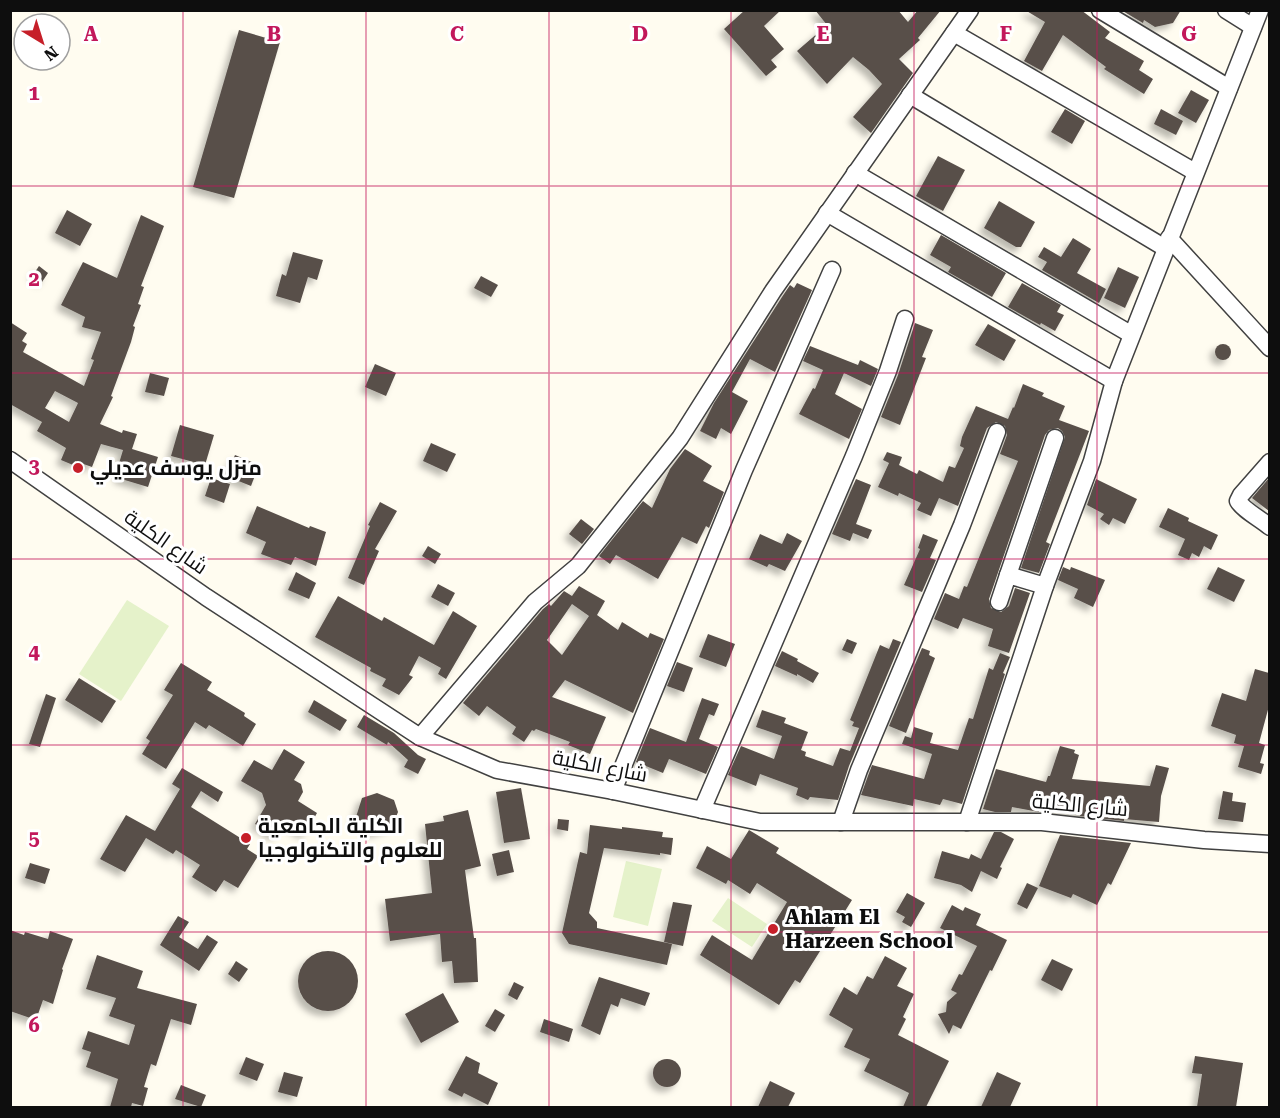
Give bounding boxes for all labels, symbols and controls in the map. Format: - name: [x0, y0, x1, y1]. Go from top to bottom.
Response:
- north arrow: [12, 12, 72, 72]
- text: A: [84, 22, 99, 46]
- text: B: [267, 22, 281, 46]
- text: C: [450, 22, 464, 46]
- text: D: [632, 22, 648, 46]
- text: E: [817, 22, 830, 46]
- text: F: [1000, 22, 1012, 46]
- text: G: [1181, 22, 1197, 46]
- text: N: [40, 42, 62, 65]
- text: 1: [28, 81, 40, 105]
- text: 2: [28, 267, 40, 291]
- text: 3: [28, 454, 40, 478]
- place label: منزل يوسف عديلي: [90, 456, 262, 485]
- marker: منزل يوسف عديلي: [71, 461, 85, 475]
- street label: شارع الكلية: [119, 505, 212, 581]
- text: 4: [28, 640, 40, 664]
- street label: شارع الكلية: [550, 745, 649, 789]
- street label: شارع الكلية: [1031, 789, 1129, 823]
- place label: الكلية الجامعية للعلوم والتكنولوجيا: [258, 814, 442, 864]
- text: 5: [28, 826, 40, 850]
- marker: الكلية الجامعية للعلوم والتكنولوجيا: [239, 831, 253, 845]
- place label: Ahlam El Harzeen School: [785, 905, 953, 953]
- marker: Ahlam El Harzeen School: [766, 922, 780, 936]
- text: 6: [28, 1013, 40, 1037]

